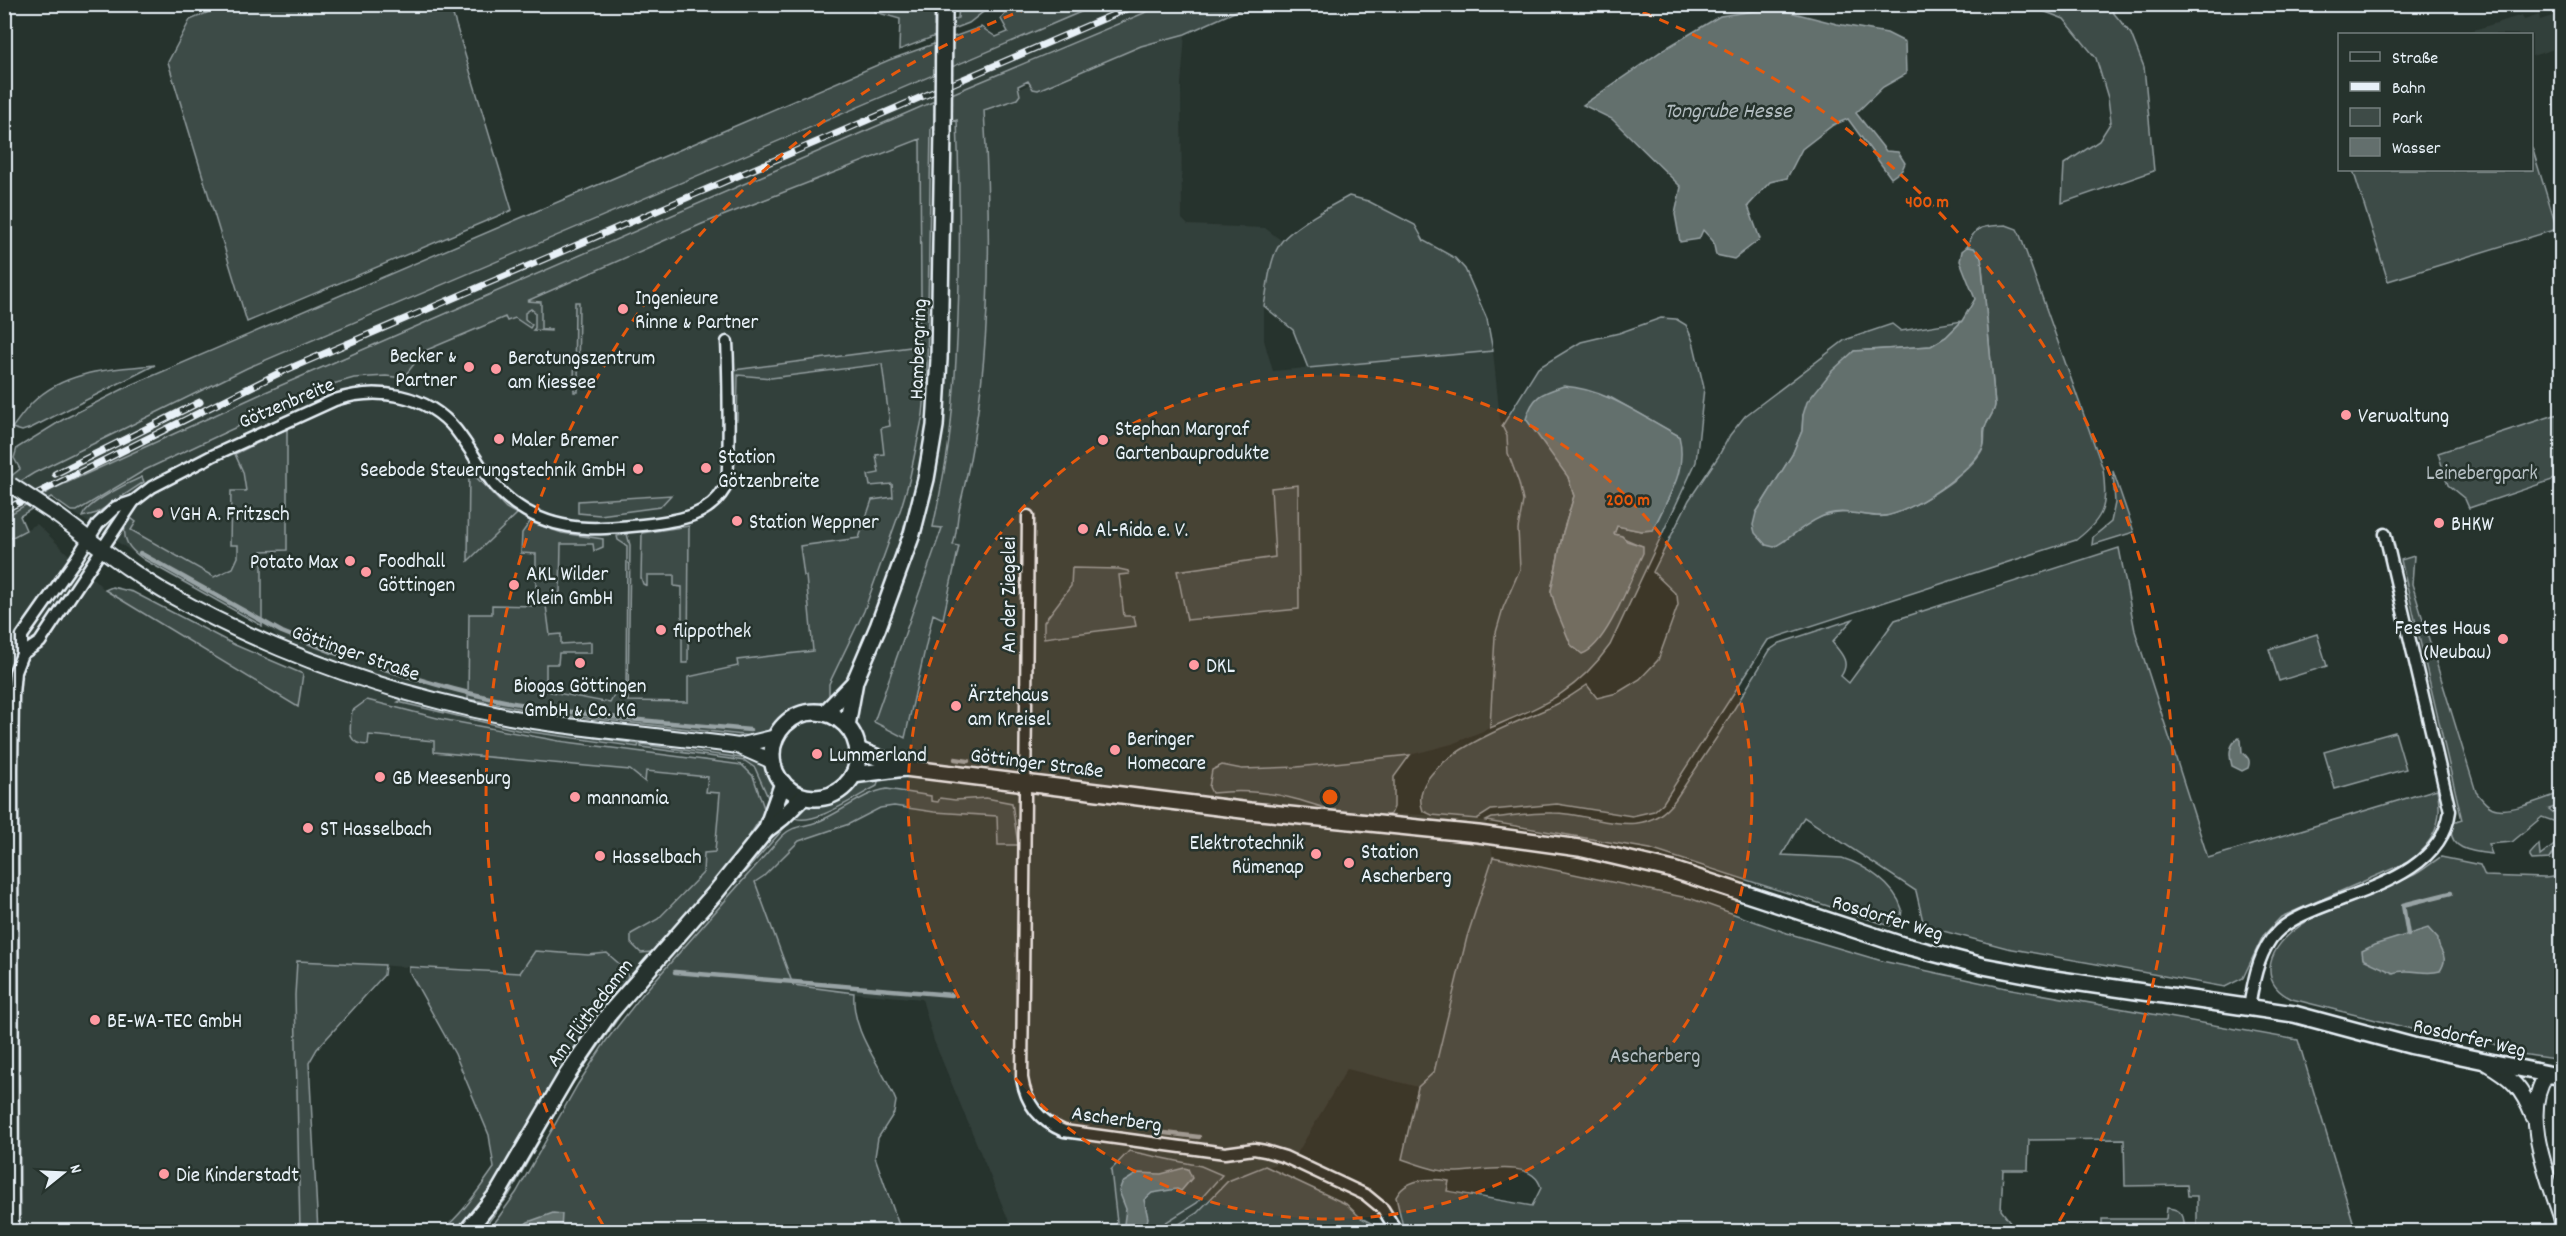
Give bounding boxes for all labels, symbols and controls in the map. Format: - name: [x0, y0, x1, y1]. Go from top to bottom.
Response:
- legend: [2338, 33, 2533, 171]
- text: Straße: [2392, 47, 2438, 72]
- text: Bahn: [2392, 77, 2426, 102]
- water label: Tongrube Hesse: [1664, 97, 1793, 128]
- text: Park: [2392, 107, 2423, 132]
- text: Wasser: [2392, 137, 2441, 162]
- text: 400 m: [1905, 191, 1949, 216]
- place label: Ingenieure Rinne & Partner: [635, 285, 758, 339]
- street label: Hambergring: [903, 298, 937, 400]
- marker: Ingenieure Rinne & Partner: [616, 302, 630, 316]
- place label: Becker & Partner: [390, 343, 457, 397]
- place label: Beratungszentrum am Kiessee: [508, 345, 655, 399]
- marker: Becker & Partner: [462, 360, 476, 374]
- marker: Beratungszentrum am Kiessee: [489, 362, 503, 376]
- street label: Götzenbreite: [235, 371, 340, 438]
- place label: Verwaltung: [2358, 403, 2449, 433]
- marker: Verwaltung: [2339, 408, 2353, 422]
- place label: Stephan Margraf Gartenbauprodukte: [1115, 416, 1269, 470]
- place label: Maler Bremer: [511, 427, 619, 457]
- marker: Maler Bremer: [492, 432, 506, 446]
- marker: Stephan Margraf Gartenbauprodukte: [1096, 433, 1110, 447]
- place label: Station Götzenbreite: [718, 444, 820, 498]
- place label: Seebode Steuerungstechnik GmbH: [360, 457, 626, 487]
- park label: Leinebergpark: [2426, 460, 2538, 490]
- marker: Station Götzenbreite: [699, 461, 713, 475]
- marker: Seebode Steuerungstechnik GmbH: [631, 462, 645, 476]
- text: 200 m: [1606, 489, 1650, 514]
- place label: VGH A. Fritzsch: [170, 501, 290, 531]
- marker: VGH A. Fritzsch: [151, 506, 165, 520]
- place label: Station Weppner: [749, 509, 879, 539]
- place label: BHKW: [2451, 511, 2494, 541]
- marker: Station Weppner: [730, 514, 744, 528]
- marker: BHKW: [2432, 516, 2446, 530]
- place label: Al-Rida e. V.: [1095, 517, 1188, 547]
- marker: Al-Rida e. V.: [1076, 522, 1090, 536]
- street label: An der Ziegelei: [996, 537, 1026, 653]
- place label: Foodhall Göttingen: [378, 548, 455, 602]
- place label: Potato Max: [250, 549, 338, 579]
- marker: Potato Max: [343, 554, 357, 568]
- place label: AKL Wilder Klein GmbH: [526, 561, 613, 615]
- marker: Foodhall Göttingen: [359, 565, 373, 579]
- marker: AKL Wilder Klein GmbH: [507, 578, 521, 592]
- place label: Festes Haus (Neubau): [2394, 615, 2491, 669]
- place label: flippothek: [673, 618, 751, 648]
- street label: Göttinger Straße: [287, 619, 423, 691]
- marker: flippothek: [654, 623, 668, 637]
- marker: Festes Haus (Neubau): [2496, 632, 2510, 646]
- place label: DKL: [1206, 653, 1236, 683]
- marker: Biogas Göttingen GmbH & Co. KG: [573, 656, 587, 670]
- marker: DKL: [1187, 658, 1201, 672]
- place label: Biogas Göttingen GmbH & Co. KG: [514, 673, 646, 727]
- place label: Ärztehaus am Kreisel: [968, 682, 1051, 736]
- marker: Ärztehaus am Kreisel: [949, 699, 963, 713]
- place label: Beringer Homecare: [1127, 726, 1206, 780]
- place label: Lummerland: [829, 742, 927, 772]
- street label: Göttinger Straße: [968, 742, 1105, 788]
- marker: Beringer Homecare: [1108, 743, 1122, 757]
- marker: Lummerland: [810, 747, 824, 761]
- place label: GB Meesenburg: [392, 765, 511, 795]
- marker: GB Meesenburg: [373, 770, 387, 784]
- place label: mannamia: [587, 785, 670, 815]
- centre of rings: [1320, 787, 1340, 807]
- marker: mannamia: [568, 790, 582, 804]
- place label: ST Hasselbach: [320, 816, 432, 846]
- marker: ST Hasselbach: [301, 821, 315, 835]
- place label: Elektrotechnik Rümenap: [1190, 830, 1304, 884]
- place label: Station Ascherberg: [1361, 839, 1452, 893]
- place label: Hasselbach: [612, 844, 702, 874]
- marker: Elektrotechnik Rümenap: [1309, 847, 1323, 861]
- marker: Hasselbach: [593, 849, 607, 863]
- marker: Station Ascherberg: [1342, 856, 1356, 870]
- street label: Rosdorfer Weg: [1828, 889, 1947, 951]
- street label: Am Flüthedamm: [541, 953, 642, 1074]
- place label: BE-WA-TEC GmbH: [107, 1008, 242, 1038]
- street label: Rosdorfer Weg: [2410, 1012, 2529, 1067]
- marker: BE-WA-TEC GmbH: [88, 1013, 102, 1027]
- park label: Ascherberg: [1610, 1043, 1700, 1073]
- street label: Ascherberg: [1070, 1100, 1164, 1142]
- north arrow: [33, 1143, 93, 1203]
- text: N: [63, 1162, 87, 1177]
- place label: Die Kinderstadt: [176, 1162, 299, 1192]
- marker: Die Kinderstadt: [157, 1167, 171, 1181]

